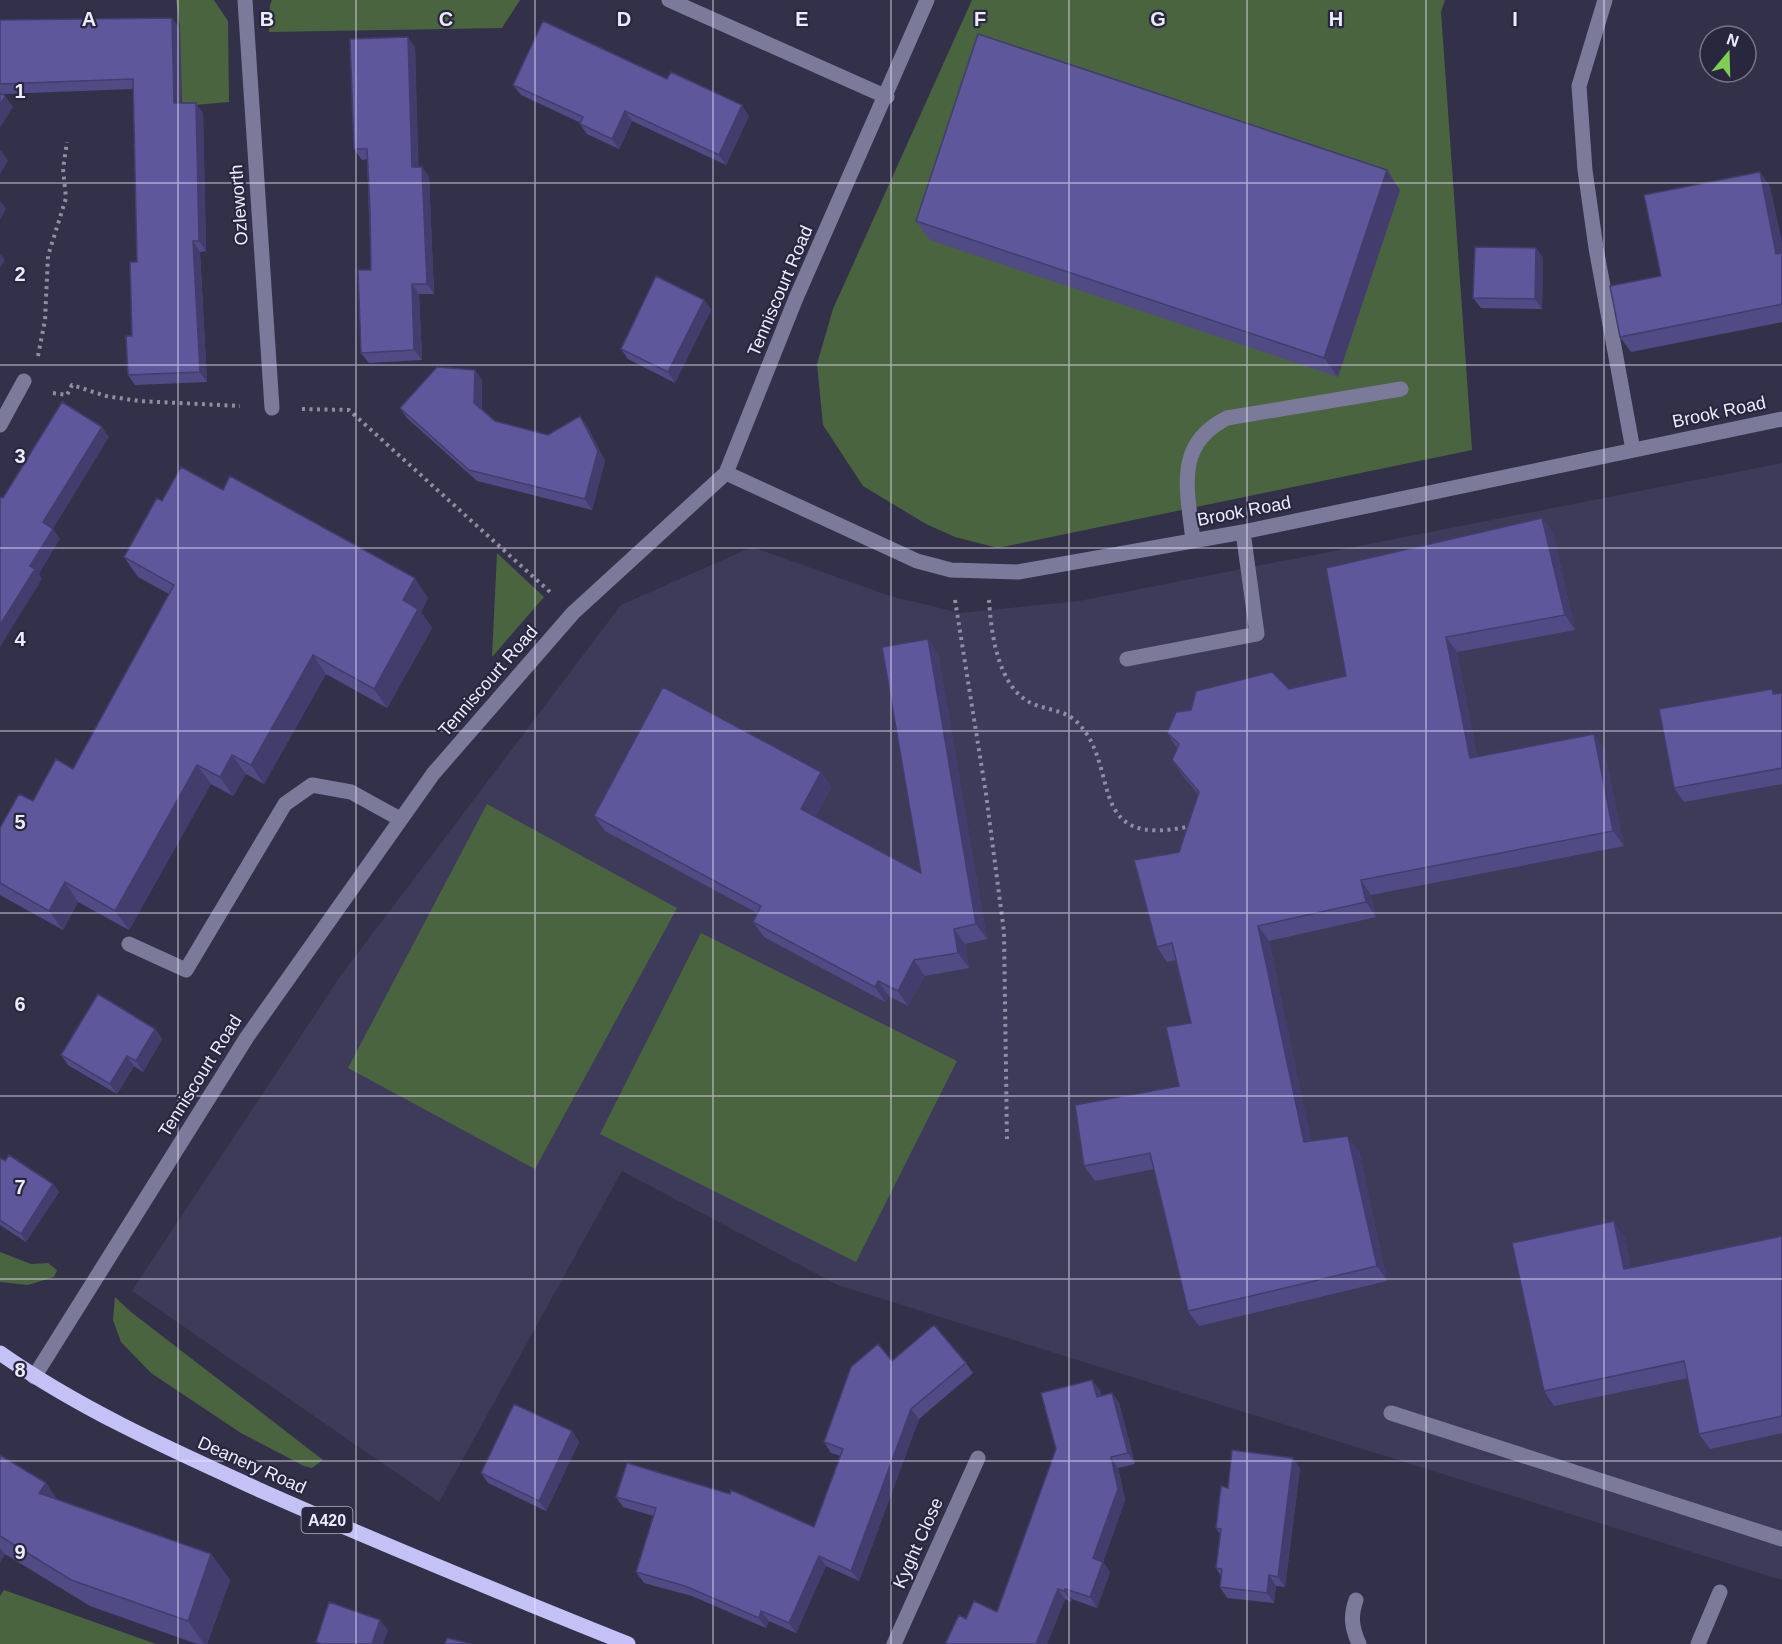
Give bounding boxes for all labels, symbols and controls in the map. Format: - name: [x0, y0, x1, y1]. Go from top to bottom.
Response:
- text: A: [82, 8, 96, 30]
- text: B: [260, 8, 274, 30]
- text: C: [439, 8, 453, 30]
- text: D: [617, 8, 631, 30]
- text: E: [795, 8, 809, 30]
- text: F: [974, 8, 986, 30]
- text: G: [1150, 8, 1166, 30]
- text: H: [1329, 8, 1343, 30]
- text: I: [1512, 8, 1518, 30]
- north arrow: [1698, 24, 1758, 84]
- text: N: [1724, 30, 1741, 50]
- text: 1: [14, 80, 26, 102]
- street label: Ozleworth: [226, 164, 252, 246]
- street label: Tenniscourt Road: [743, 223, 817, 359]
- text: 2: [14, 263, 26, 285]
- street label: Brook Road: [1670, 392, 1768, 432]
- text: 3: [14, 445, 26, 467]
- street label: Brook Road: [1195, 492, 1293, 530]
- street label: Tenniscourt Road: [434, 622, 542, 740]
- text: 4: [14, 628, 26, 650]
- text: 5: [14, 811, 26, 833]
- text: 6: [14, 993, 26, 1015]
- street label: Tenniscourt Road: [154, 1011, 246, 1141]
- text: 7: [14, 1176, 26, 1198]
- text: 8: [14, 1359, 26, 1381]
- street label: Deanery Road: [195, 1432, 309, 1498]
- street label: Kyght Close: [889, 1495, 947, 1591]
- road number: A420: [302, 1507, 352, 1533]
- text: 9: [14, 1541, 26, 1563]

